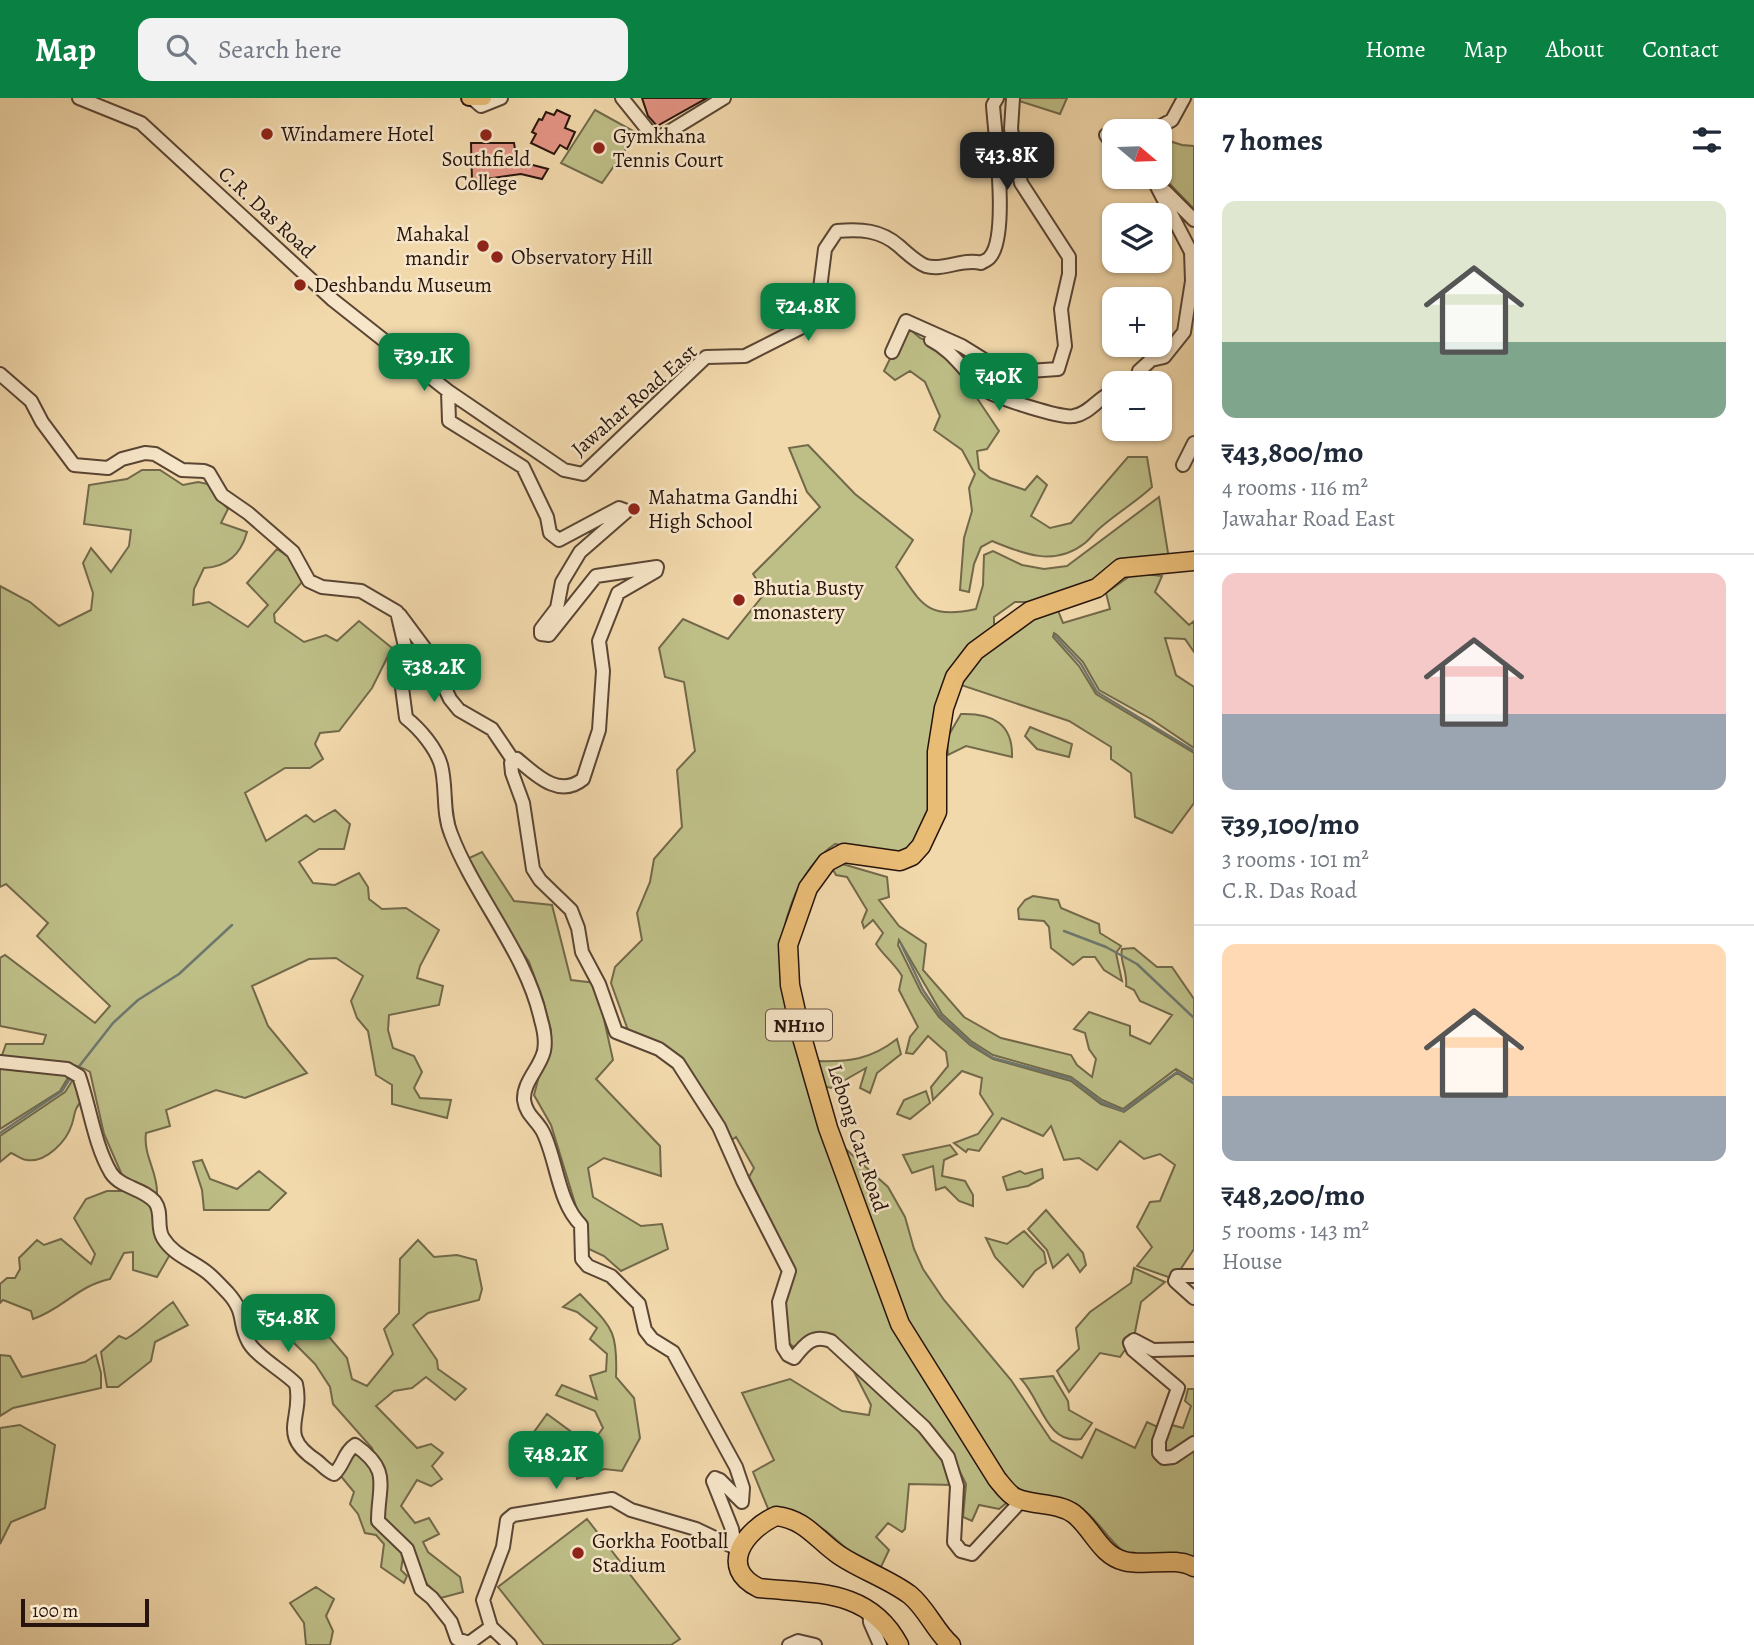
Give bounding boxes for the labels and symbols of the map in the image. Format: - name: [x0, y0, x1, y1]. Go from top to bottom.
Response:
- north arrow: [1102, 119, 1172, 189]
- place label: Windamere Hotel: [280, 120, 434, 148]
- place label: Gymkhana Tennis Court: [613, 122, 724, 174]
- marker: Windamere Hotel: [259, 126, 275, 142]
- marker: Southfield College: [478, 127, 494, 143]
- pin: ₹43.8K: [950, 132, 1064, 192]
- marker: Gymkhana Tennis Court: [591, 140, 607, 156]
- place label: Southfield College: [442, 145, 531, 197]
- street label: C.R. Das Road: [212, 160, 322, 265]
- place label: Mahakal mandir: [396, 220, 469, 272]
- marker: Mahakal mandir: [475, 238, 491, 254]
- place label: Observatory Hill: [511, 243, 652, 271]
- marker: Observatory Hill: [489, 249, 505, 265]
- place label: Deshbandu Museum: [314, 271, 492, 299]
- marker: Deshbandu Museum: [292, 277, 308, 293]
- pin: ₹24.8K: [751, 284, 865, 343]
- pin: ₹39.1K: [367, 334, 481, 393]
- street label: Jawahar Road East: [565, 338, 703, 462]
- pin: ₹40K: [958, 354, 1040, 413]
- place label: Mahatma Gandhi High School: [648, 483, 798, 535]
- marker: Mahatma Gandhi High School: [626, 501, 642, 517]
- place label: Bhutia Busty monastery: [753, 574, 864, 626]
- marker: Bhutia Busty monastery: [731, 592, 747, 608]
- pin: ₹38.2K: [377, 644, 491, 704]
- road number: NH110: [766, 1009, 832, 1040]
- street label: Lebong Cart Road: [821, 1061, 895, 1216]
- pin: ₹54.8K: [231, 1294, 345, 1354]
- pin: ₹48.2K: [499, 1432, 613, 1491]
- place label: Gorkha Football Stadium: [592, 1527, 728, 1579]
- marker: Gorkha Football Stadium: [570, 1545, 586, 1561]
- scale bar: [21, 1596, 149, 1628]

